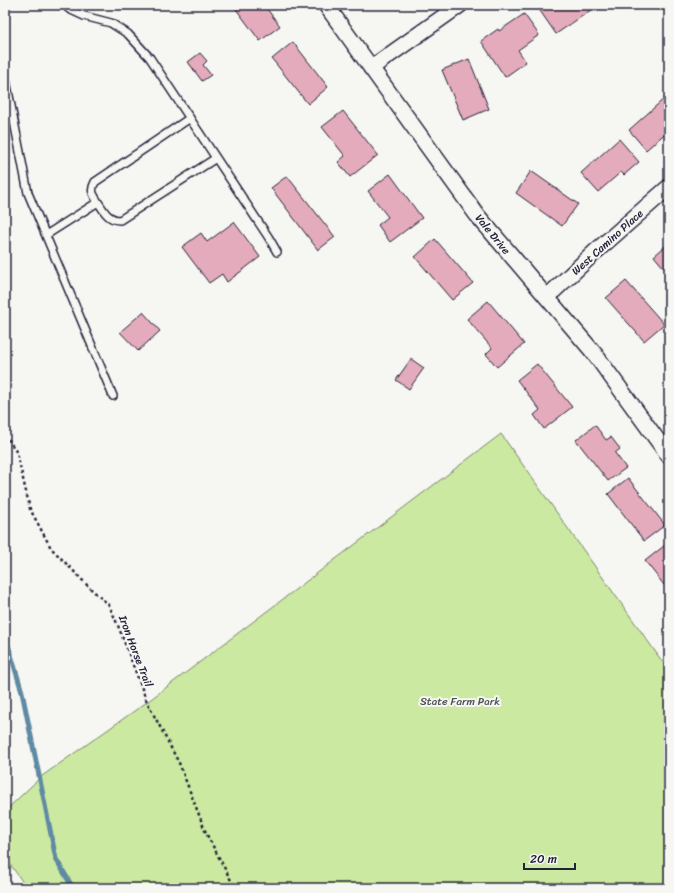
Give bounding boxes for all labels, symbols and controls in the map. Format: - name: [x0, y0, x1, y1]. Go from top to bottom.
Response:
- street label: West Camino Place: [567, 204, 648, 280]
- street label: Vale Drive: [470, 210, 515, 259]
- street label: Iron Horse Trail: [113, 612, 158, 691]
- park label: State Farm Park: [420, 692, 500, 711]
- scale bar: [524, 845, 575, 871]
- text: 20 m: [530, 848, 557, 870]

